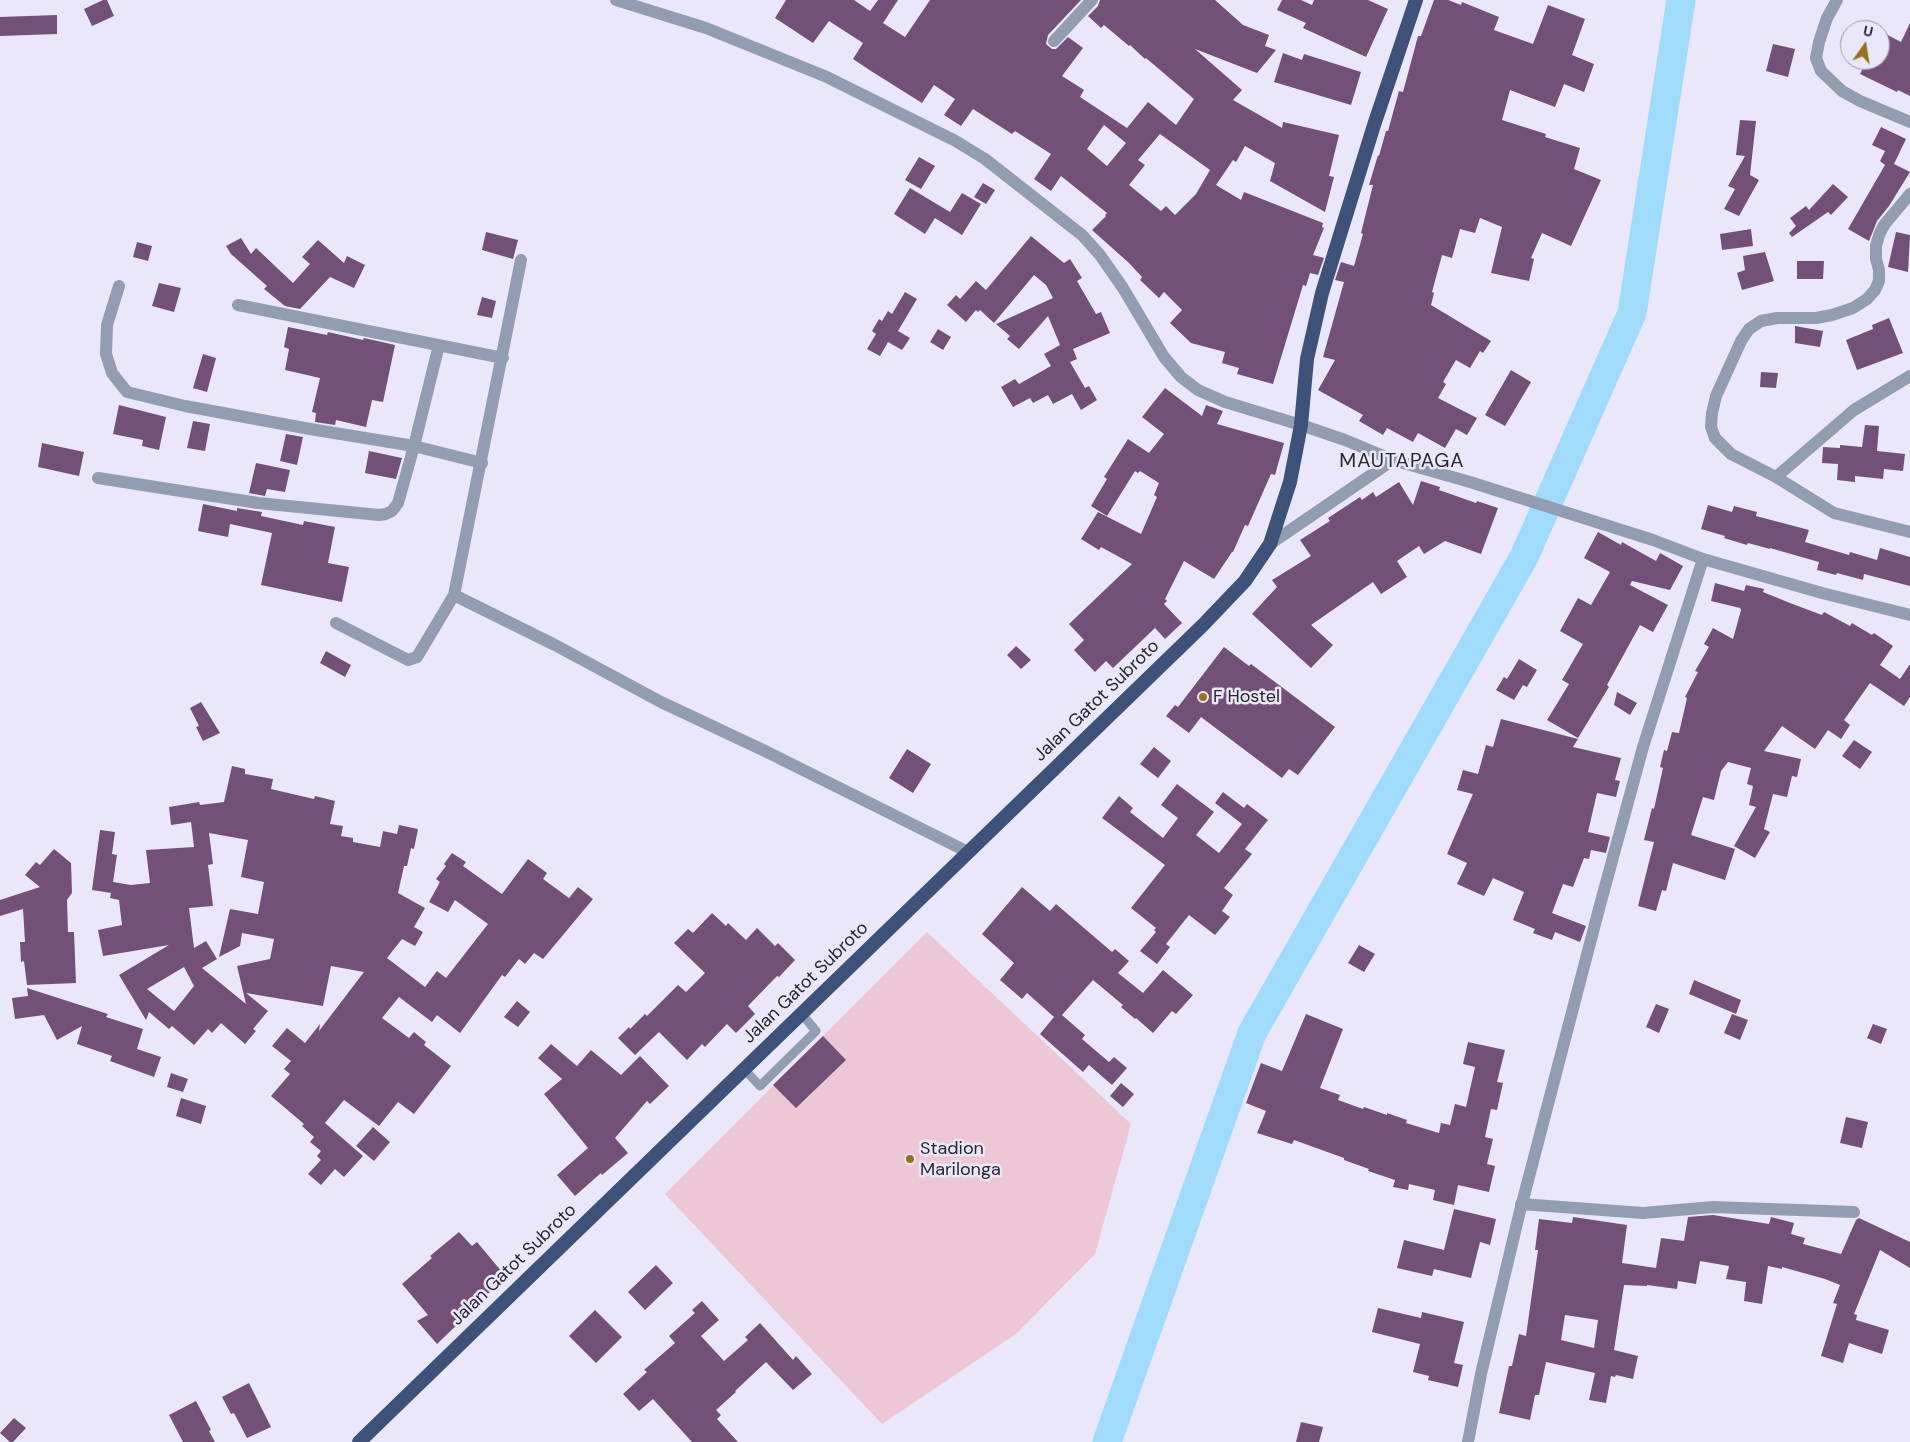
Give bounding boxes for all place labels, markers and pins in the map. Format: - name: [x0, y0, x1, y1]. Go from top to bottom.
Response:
- place label: F Hostel: [1213, 686, 1280, 708]
- marker: F Hostel: [1197, 691, 1209, 703]
- place label: Stadion Marilonga: [920, 1138, 1001, 1180]
- marker: Stadion Marilonga: [904, 1153, 916, 1165]

